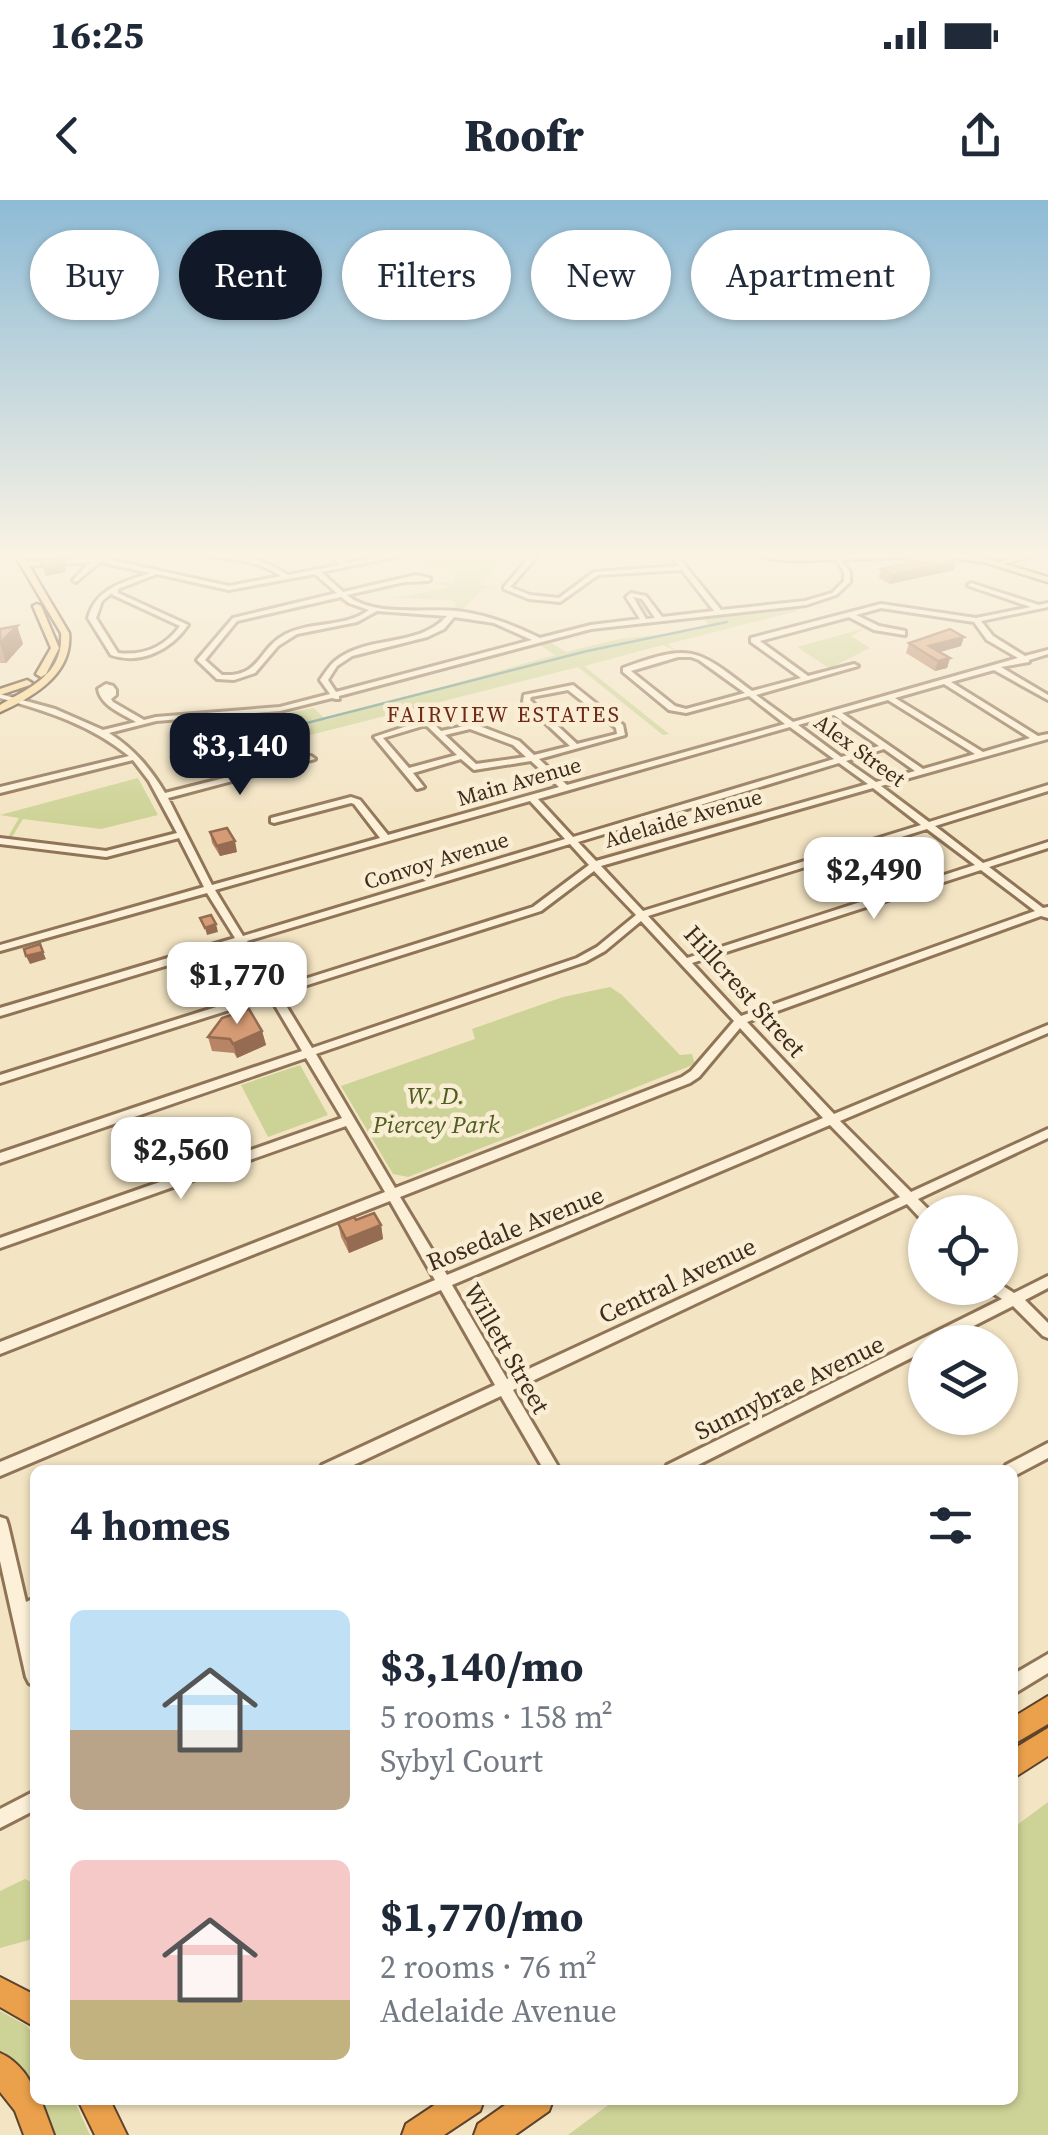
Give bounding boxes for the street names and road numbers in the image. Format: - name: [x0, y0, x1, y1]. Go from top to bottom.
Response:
- street label: Alex Street: [808, 707, 912, 794]
- street label: Main Avenue: [453, 749, 585, 813]
- street label: Adelaide Avenue: [601, 781, 765, 855]
- street label: Convoy Avenue: [360, 824, 512, 896]
- street label: Hillcrest Street: [677, 918, 814, 1065]
- street label: Rosedale Avenue: [421, 1177, 609, 1279]
- street label: Central Avenue: [593, 1229, 761, 1331]
- street label: Willett Street: [456, 1276, 559, 1420]
- street label: Sunnybrae Avenue: [688, 1326, 890, 1448]

